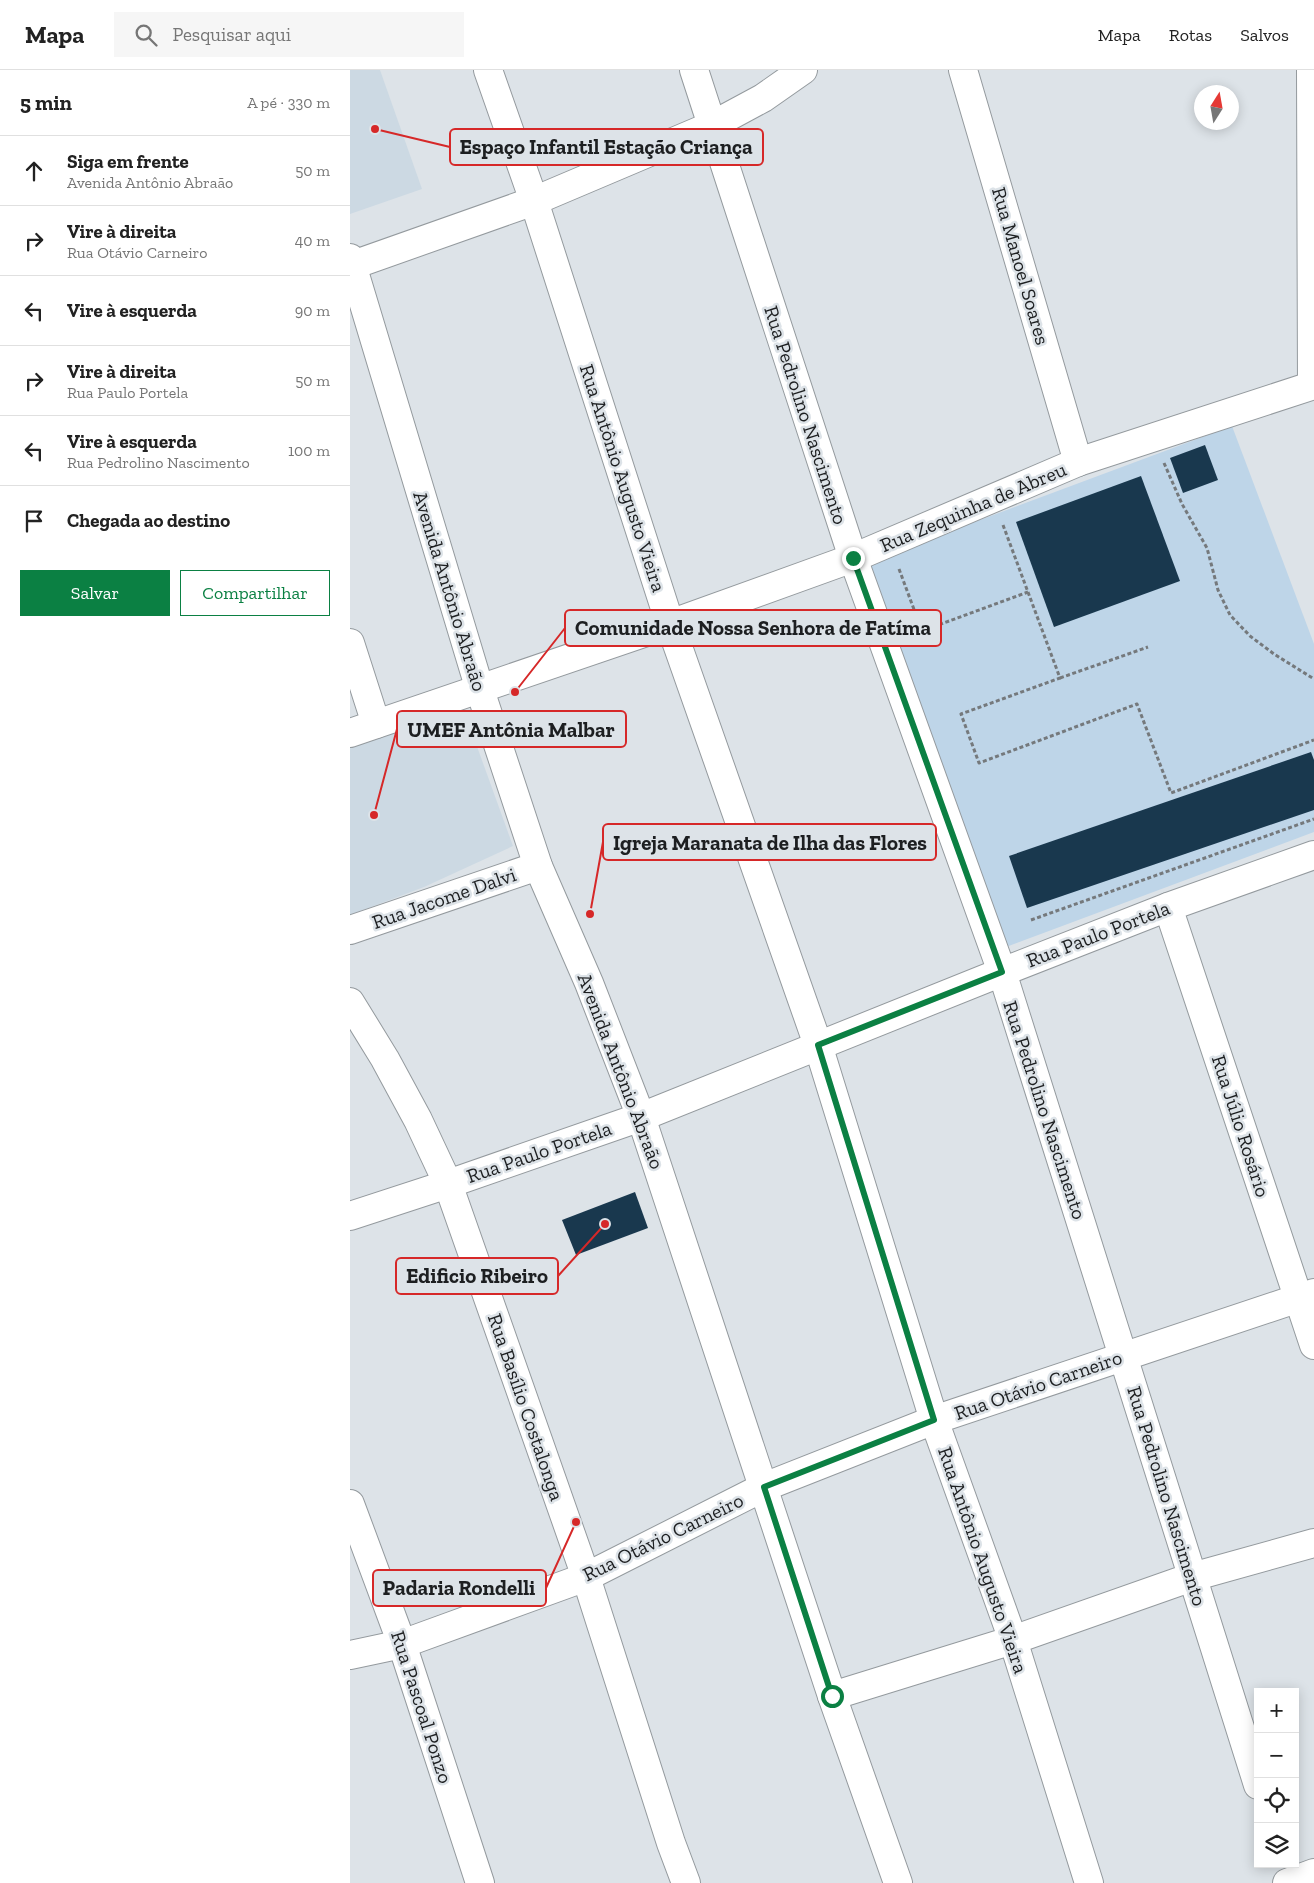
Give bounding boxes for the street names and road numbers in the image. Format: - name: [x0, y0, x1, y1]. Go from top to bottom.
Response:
- street label: Rua Manoel Soares: [987, 184, 1055, 348]
- street label: Rua Pedrolino Nascimento: [759, 303, 853, 527]
- street label: Rua Antônio Augusto Vieira: [575, 361, 671, 595]
- street label: Rua Zequinha de Abreu: [876, 457, 1070, 557]
- street label: Avenida Antônio Abraão: [408, 488, 492, 694]
- street label: Rua Jacome Dalvi: [369, 862, 520, 934]
- street label: Rua Paulo Portela: [1023, 896, 1173, 972]
- street label: Avenida Antônio Abraão: [573, 970, 669, 1172]
- street label: Rua Pedrolino Nascimento: [998, 998, 1092, 1222]
- street label: Rua Júlio Rosário: [1207, 1052, 1275, 1200]
- street label: Rua Paulo Portela: [463, 1116, 615, 1188]
- street label: Rua Basílio Costalonga: [483, 1310, 569, 1504]
- street label: Rua Otávio Carneiro: [951, 1345, 1125, 1425]
- street label: Rua Pedrolino Nascimento: [1122, 1383, 1212, 1609]
- street label: Rua Antônio Augusto Vieira: [933, 1444, 1033, 1677]
- street label: Rua Otávio Carneiro: [579, 1488, 747, 1586]
- street label: Rua Pascoal Ponzo: [386, 1628, 458, 1786]

